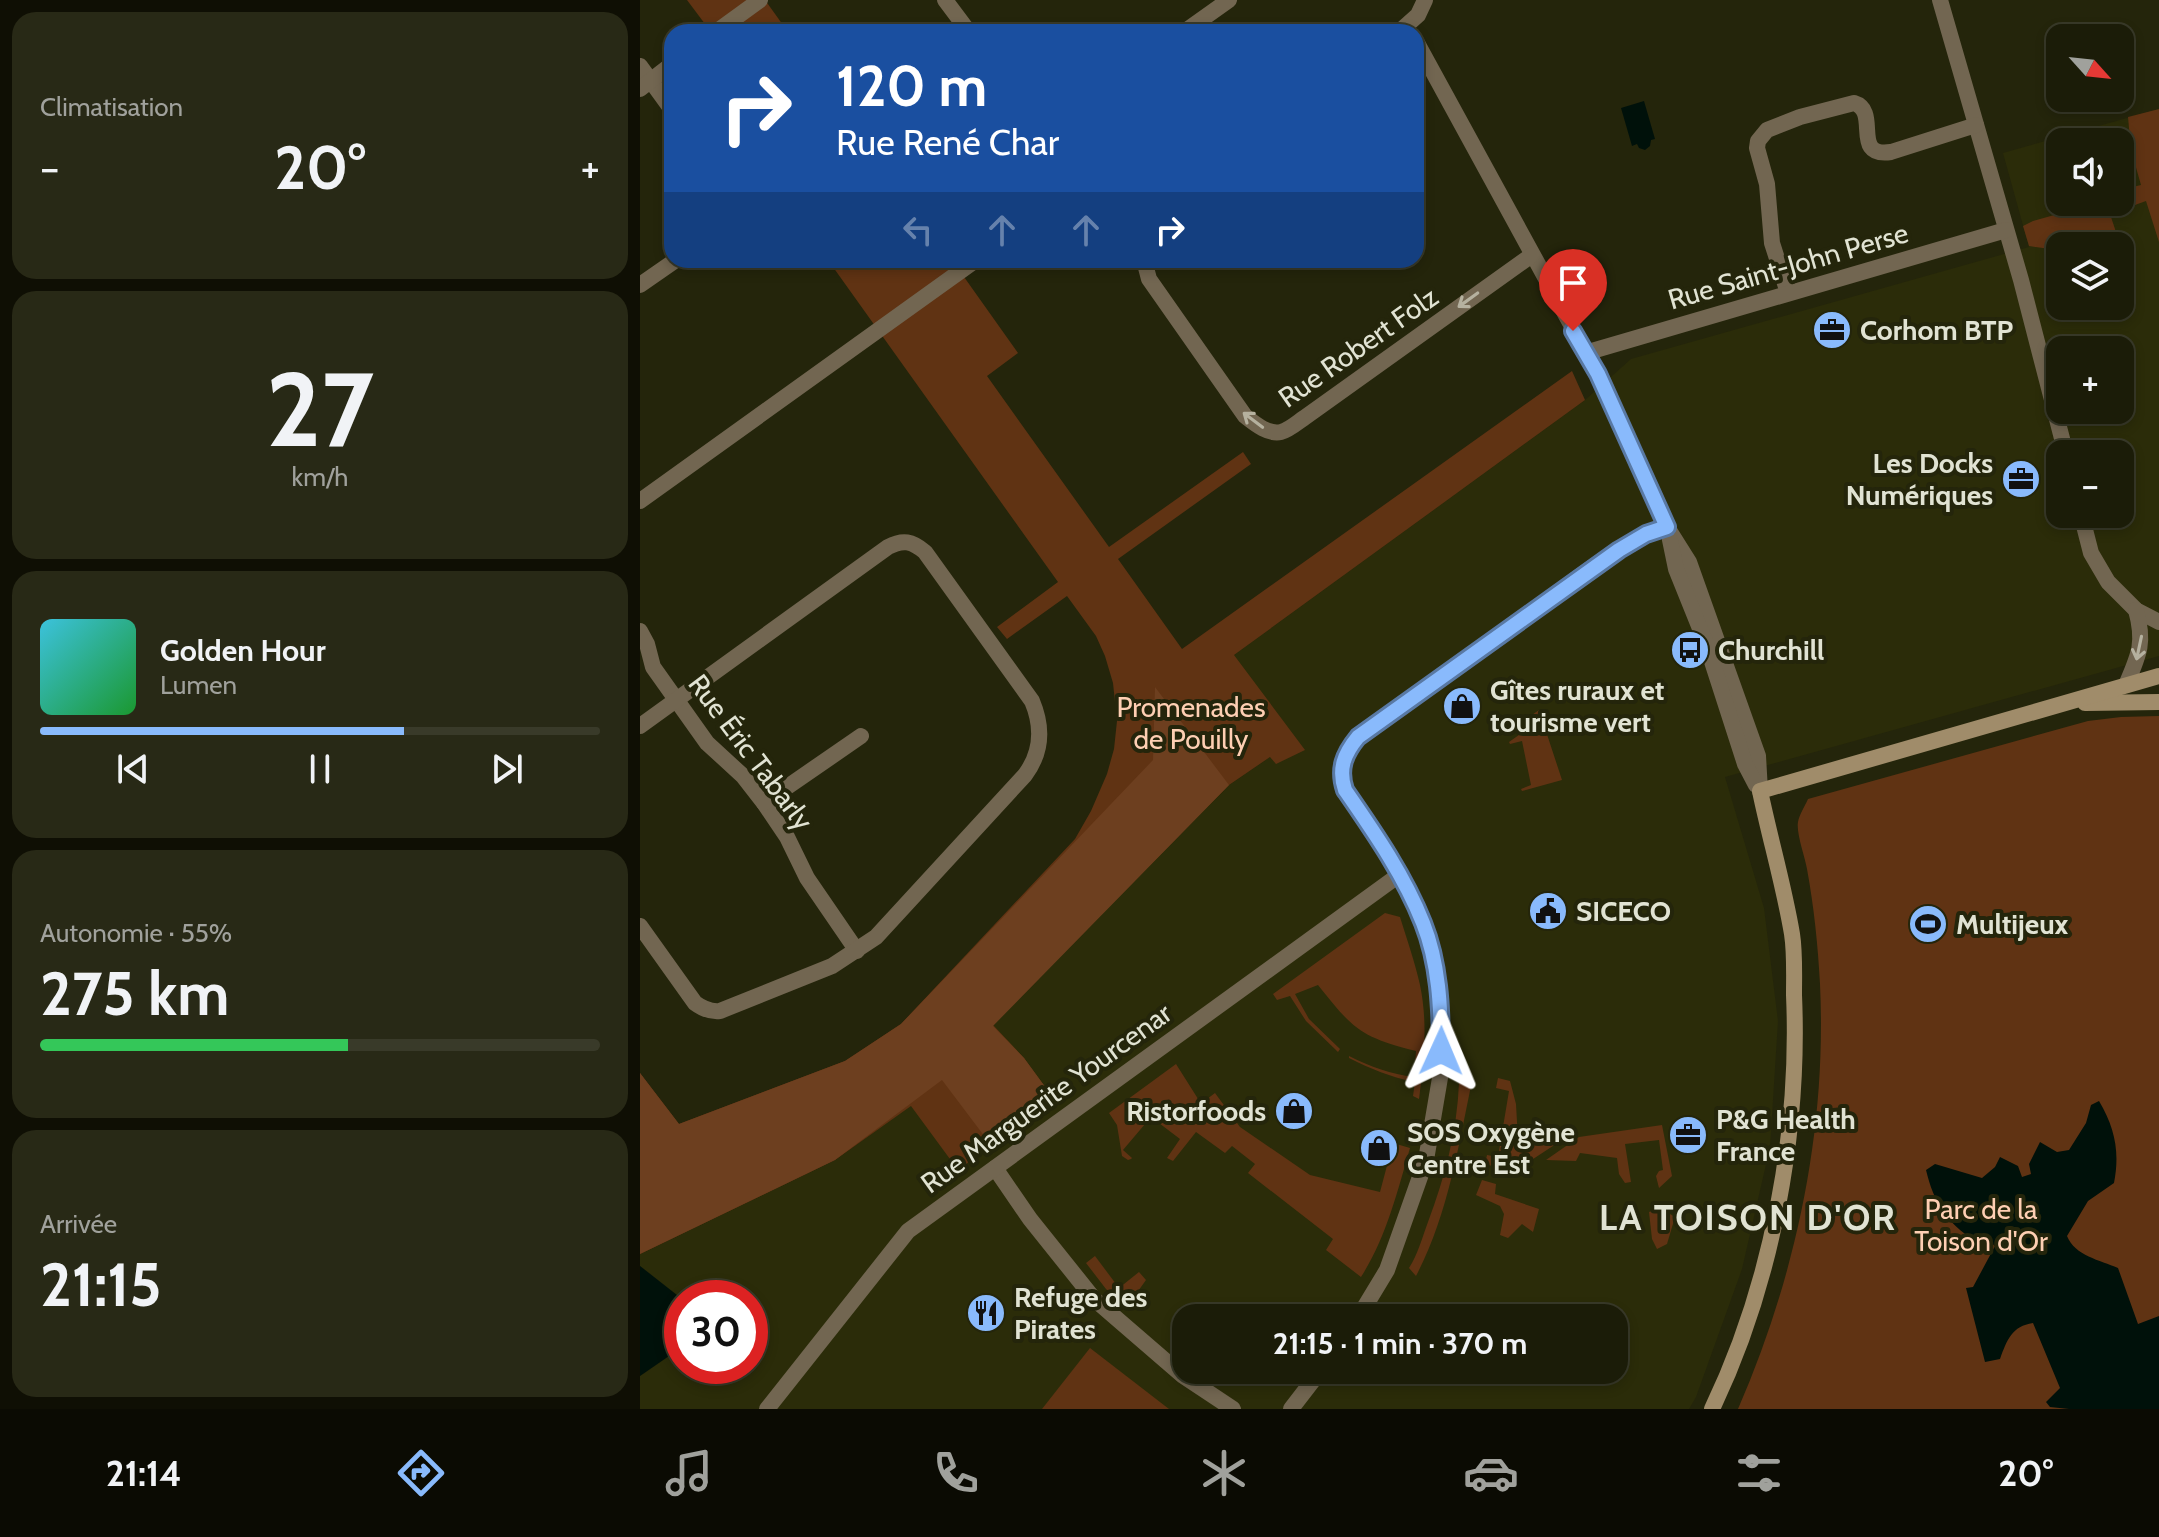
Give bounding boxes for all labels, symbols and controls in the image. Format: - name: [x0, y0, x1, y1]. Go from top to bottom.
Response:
- north arrow: [2046, 24, 2134, 112]
- map controls: [2046, 24, 2134, 528]
- text: 120 m: [836, 52, 987, 120]
- icon: right: [704, 56, 808, 160]
- text: Climatisation: [40, 91, 183, 123]
- text: Rue René Char: [836, 120, 1059, 164]
- button: sound: [2046, 128, 2134, 216]
- text: 20°: [274, 131, 366, 204]
- text: −: [40, 141, 59, 194]
- text: +: [581, 141, 600, 194]
- icon: left: [896, 208, 940, 252]
- icon: ahead: [980, 208, 1024, 252]
- icon: ahead: [1064, 208, 1108, 252]
- icon: right: [1148, 208, 1192, 252]
- street label: Rue Saint-John Perse: [1664, 215, 1912, 317]
- button: layers: [2046, 232, 2134, 320]
- pin: [1539, 249, 1607, 331]
- icon: arrive: [1551, 261, 1595, 305]
- street label: Rue Robert Folz: [1272, 280, 1444, 414]
- one-way arrow: [1458, 292, 1480, 309]
- office icon: Corhom BTP: [1811, 309, 1853, 351]
- place label: Corhom BTP: [1860, 313, 2013, 347]
- button: +: [2046, 336, 2134, 424]
- text: 27: [266, 346, 374, 472]
- one-way arrow: [1243, 412, 1265, 428]
- button: −: [2046, 440, 2134, 528]
- place label: Les Docks Numériques: [1846, 446, 1993, 512]
- office icon: Les Docks Numériques: [2000, 458, 2042, 500]
- text: km/h: [292, 461, 348, 493]
- bus stop icon: Churchill: [1669, 629, 1711, 671]
- text: Golden Hour: [160, 632, 326, 669]
- place label: Churchill: [1718, 633, 1824, 667]
- one-way arrow: [2130, 635, 2145, 661]
- street label: Rue Éric Tabarly: [681, 668, 821, 836]
- text: Lumen: [160, 669, 237, 701]
- place label: Gîtes ruraux et tourisme vert: [1490, 673, 1664, 739]
- shop icon: Gîtes ruraux et tourisme vert: [1441, 685, 1483, 727]
- park label: Promenades de Pouilly: [1116, 690, 1266, 756]
- icon: previous: [111, 747, 155, 791]
- icon: pause: [298, 747, 342, 791]
- icon: next: [485, 747, 529, 791]
- public building icon: SICECO: [1527, 890, 1569, 932]
- place label: SICECO: [1576, 894, 1671, 928]
- sports icon: Multijeux: [1907, 903, 1949, 945]
- place label: Multijeux: [1956, 907, 2069, 941]
- text: Autonomie · 55%: [40, 917, 232, 949]
- text: 275 km: [40, 957, 229, 1030]
- street label: Rue Marguerite Yourcenar: [914, 996, 1178, 1200]
- position arrow: [1399, 1009, 1483, 1093]
- shop icon: Ristorfoods: [1273, 1090, 1315, 1132]
- place label: Ristorfoods: [1126, 1094, 1266, 1128]
- place label: P&G Health France: [1716, 1102, 1856, 1168]
- office icon: P&G Health France: [1667, 1114, 1709, 1156]
- place label: SOS Oxygène Centre Est: [1407, 1115, 1575, 1181]
- shop icon: SOS Oxygène Centre Est: [1358, 1127, 1400, 1169]
- park label: Parc de la Toison d'Or: [1914, 1192, 2048, 1258]
- district label: LA TOISON D'OR: [1599, 1195, 1897, 1239]
- text: Arrivée: [40, 1208, 117, 1240]
- text: 21:15: [40, 1248, 162, 1321]
- speed limit sign: 30: [664, 1280, 768, 1384]
- place label: Refuge des Pirates: [1014, 1280, 1147, 1346]
- restaurant icon: Refuge des Pirates: [965, 1292, 1007, 1334]
- text: 21:15 · 1 min · 370 m: [1273, 1325, 1527, 1362]
- icon: directions: [393, 1445, 449, 1501]
- icon: music: [661, 1445, 717, 1501]
- icon: phone: [928, 1445, 984, 1501]
- icon: climate: [1196, 1445, 1252, 1501]
- icon: car: [1463, 1445, 1519, 1501]
- icon: filters: [1731, 1445, 1787, 1501]
- text: 21:14: [106, 1451, 182, 1495]
- text: 20°: [1998, 1451, 2053, 1495]

